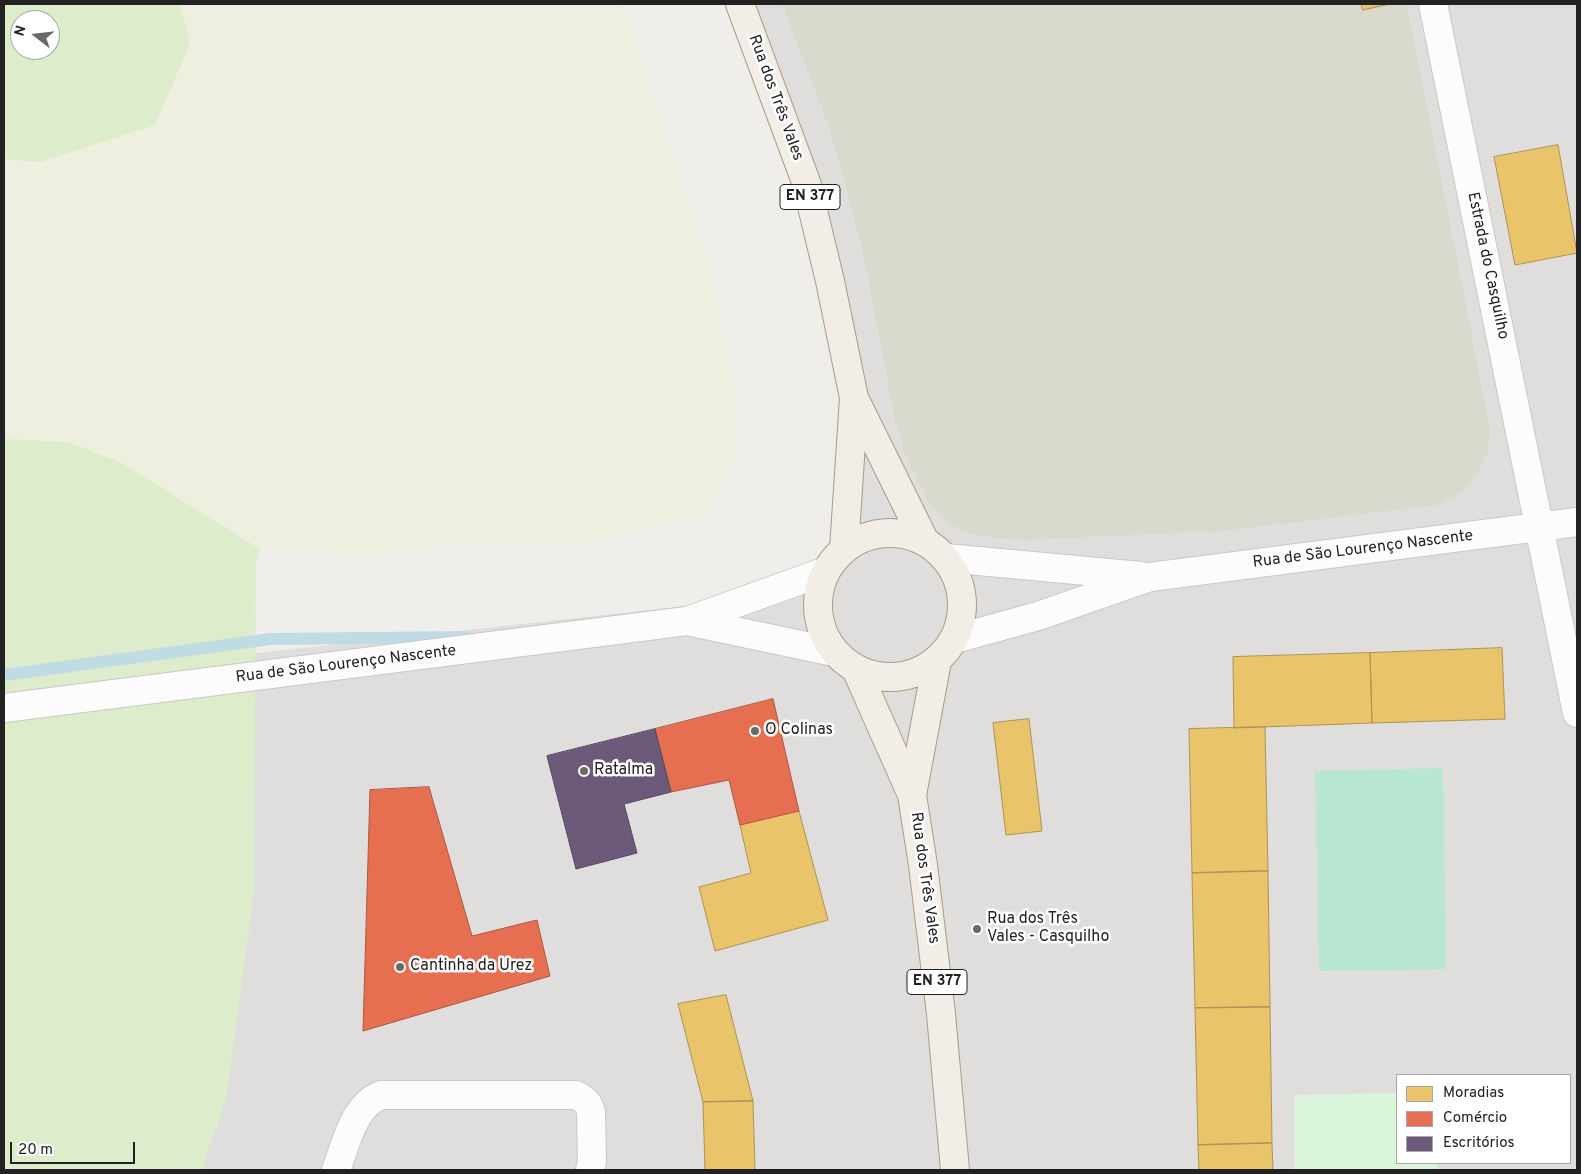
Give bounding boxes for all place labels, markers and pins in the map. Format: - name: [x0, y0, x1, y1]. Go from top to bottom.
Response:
- place label: O Colinas: [765, 721, 833, 741]
- marker: O Colinas: [749, 725, 761, 737]
- place label: Ratalma: [594, 761, 653, 781]
- marker: Ratalma: [578, 765, 590, 777]
- place label: Rua dos Três Vales - Casquilho: [987, 910, 1109, 948]
- marker: Rua dos Três Vales - Casquilho: [971, 923, 983, 935]
- place label: Cantinha da Urez: [410, 957, 532, 977]
- marker: Cantinha da Urez: [394, 961, 406, 973]

